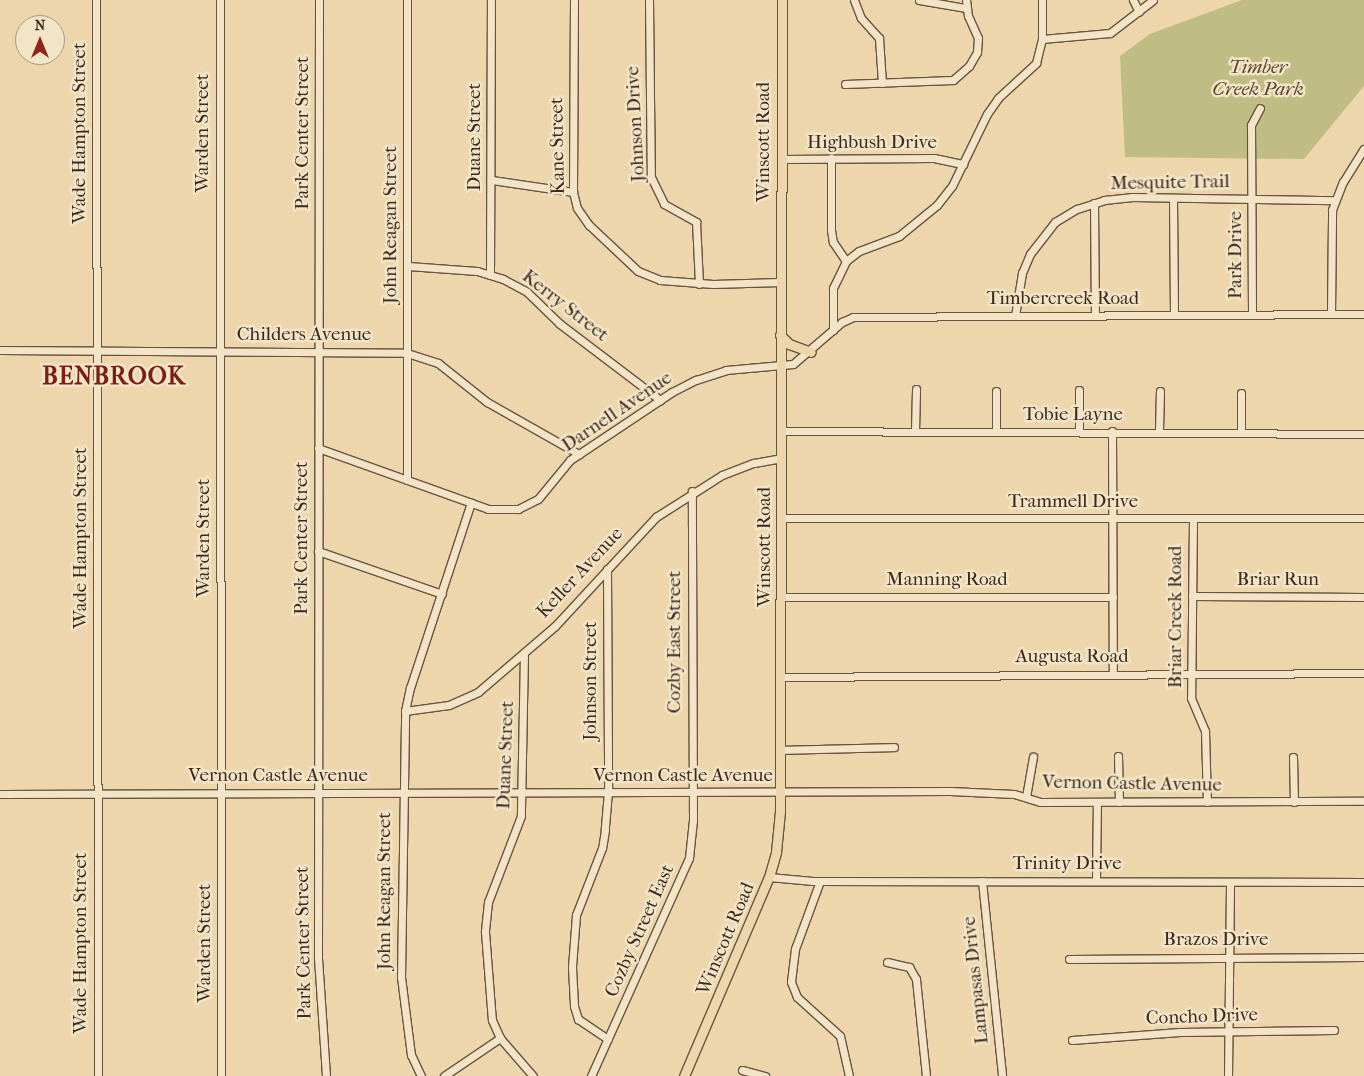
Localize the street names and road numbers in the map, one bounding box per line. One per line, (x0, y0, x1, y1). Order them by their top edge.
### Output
street label: Wade Hampton Street (69, 42, 91, 224)
street label: Park Center Street (292, 56, 314, 210)
street label: Johnson Drive (622, 65, 650, 183)
street label: Warden Street (192, 74, 214, 192)
street label: Winscott Road (753, 82, 775, 202)
street label: Duane Street (464, 83, 486, 191)
street label: Kane Street (546, 97, 570, 195)
street label: Highbush Drive (807, 132, 937, 154)
street label: John Reagan Street (380, 146, 402, 304)
street label: Mesquite Trail (1110, 171, 1230, 195)
street label: Park Drive (1225, 211, 1247, 299)
street label: Kerry Street (517, 265, 613, 347)
street label: Timbercreek Road (987, 288, 1139, 310)
street label: Childers Avenue (237, 324, 371, 346)
street label: Darnell Avenue (558, 367, 676, 457)
street label: Tobie Layne (1023, 404, 1123, 426)
street label: Wade Hampton Street (70, 447, 92, 629)
street label: Park Center Street (291, 461, 313, 615)
street label: Warden Street (193, 479, 215, 597)
street label: Winscott Road (754, 487, 776, 607)
street label: Trammell Drive (1008, 491, 1138, 513)
street label: Keller Avenue (532, 523, 628, 623)
street label: Briar Creek Road (1165, 546, 1187, 688)
street label: Manning Road (886, 569, 1008, 591)
street label: Briar Run (1237, 569, 1319, 591)
street label: Cozby East Street (664, 571, 686, 713)
street label: Johnson Street (580, 621, 602, 741)
street label: Augusta Road (1015, 646, 1129, 668)
street label: Duane Street (493, 700, 519, 810)
street label: Vernon Castle Avenue (188, 765, 368, 787)
street label: Vernon Castle Avenue (593, 765, 773, 787)
street label: Vernon Castle Avenue (1042, 771, 1222, 797)
street label: John Reagan Street (374, 812, 396, 970)
street label: Wade Hampton Street (70, 852, 92, 1034)
street label: Trinity Drive (1012, 853, 1122, 875)
street label: Cozby Street East (601, 861, 679, 1001)
street label: Park Center Street (291, 866, 317, 1020)
street label: Winscott Road (692, 879, 760, 999)
street label: Warden Street (194, 884, 216, 1002)
street label: Lampasas Drive (958, 915, 994, 1045)
street label: Brazos Drive (1164, 929, 1268, 951)
street label: Concho Drive (1146, 1004, 1258, 1030)

